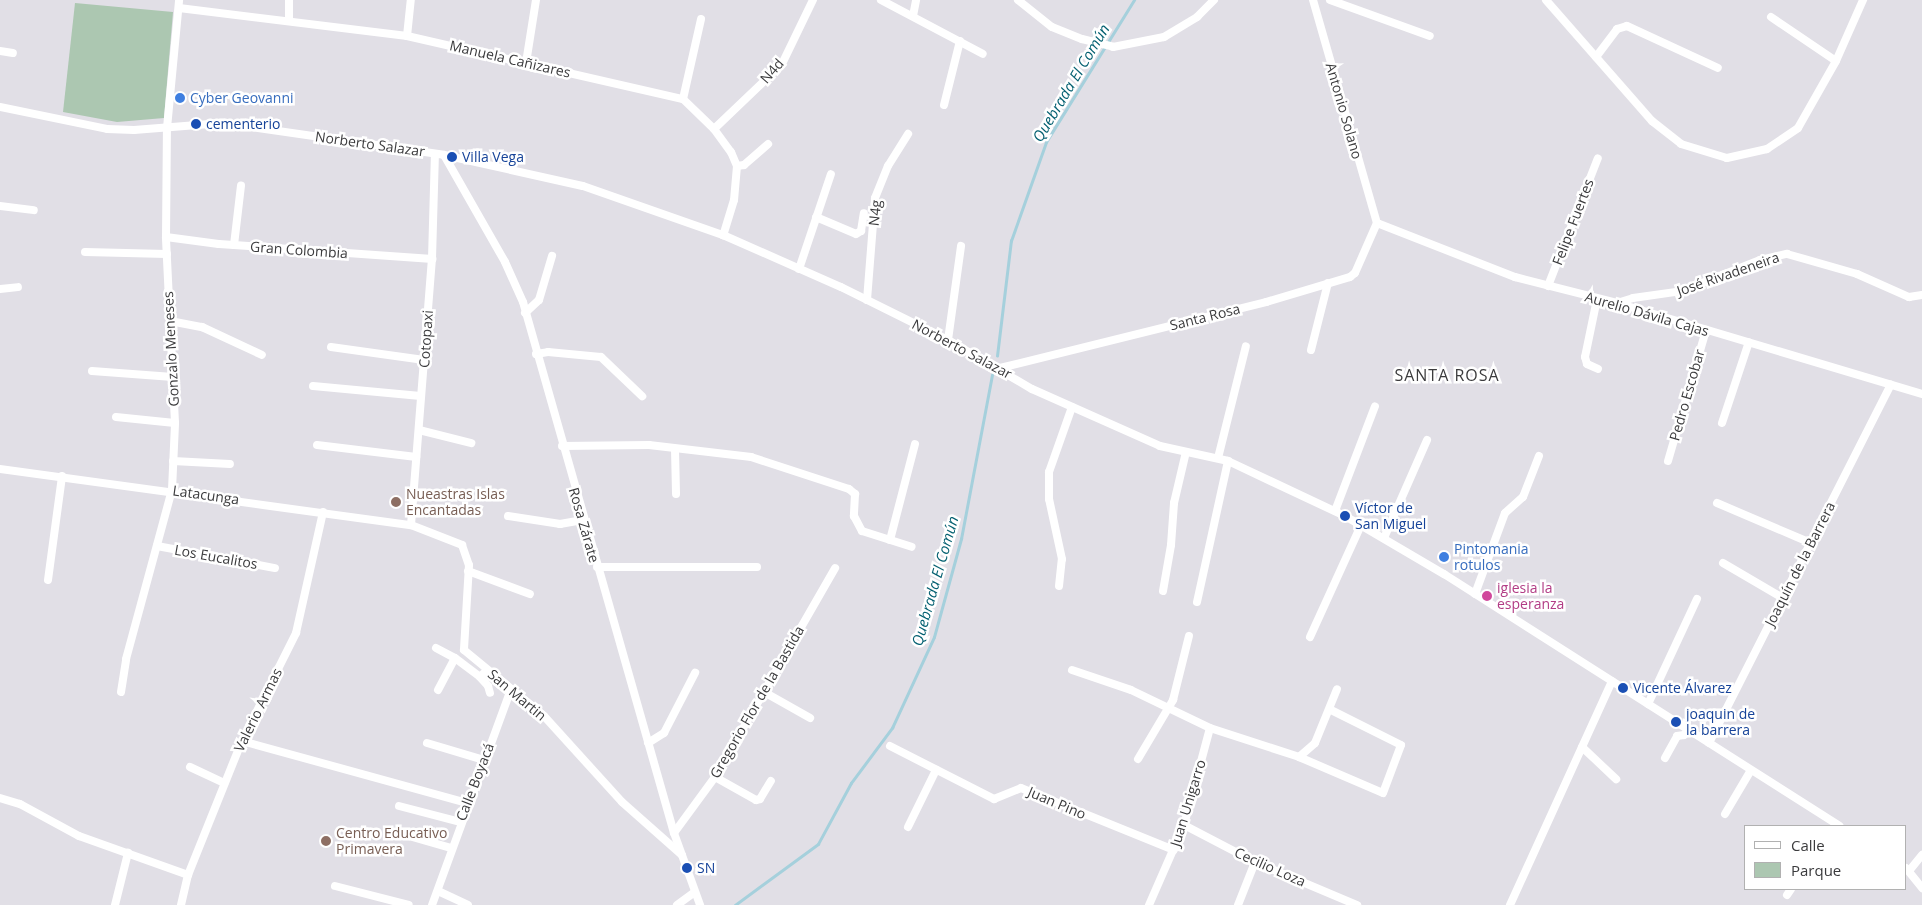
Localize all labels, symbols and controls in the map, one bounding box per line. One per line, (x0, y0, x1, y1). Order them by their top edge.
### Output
water label: Quebrada El Común (1029, 21, 1113, 145)
street label: Manuela Cañizares (448, 37, 572, 81)
street label: N4d (757, 55, 787, 87)
street label: Antonio Solano (1322, 61, 1366, 161)
place label: Cyber Geovanni (190, 90, 294, 106)
marker: Cyber Geovanni (174, 92, 186, 104)
place label: cementerio (206, 116, 281, 132)
marker: cementerio (190, 118, 202, 130)
street label: Norberto Salazar (314, 128, 426, 160)
place label: Villa Vega (462, 149, 524, 165)
marker: Villa Vega (446, 151, 458, 163)
street label: Felipe Fuertes (1549, 176, 1597, 268)
street label: N4g (865, 199, 885, 227)
street label: Gran Colombia (250, 238, 348, 262)
street label: José Rivadeneira (1675, 249, 1781, 299)
street label: Aurelio Dávila Cajas (1583, 288, 1711, 340)
street label: Gonzalo Meneses (160, 291, 182, 407)
street label: Santa Rosa (1168, 300, 1242, 334)
street label: Cotopaxi (416, 310, 436, 368)
street label: Norberto Salazar (909, 316, 1015, 382)
street label: Pedro Escobar (1666, 347, 1708, 443)
district label: SANTA ROSA (1393, 365, 1501, 385)
street label: Latacunga (172, 482, 240, 508)
place label: Nueastras Islas Encantadas (406, 486, 505, 518)
street label: Rosa Zárate (565, 486, 603, 564)
marker: Nueastras Islas Encantadas (390, 496, 402, 508)
street label: Joaquín de la Barrera (1761, 499, 1839, 629)
place label: Víctor de San Miguel (1355, 500, 1426, 532)
marker: Víctor de San Miguel (1339, 510, 1351, 522)
water label: Quebrada El Común (908, 514, 962, 648)
street label: Los Eucalitos (173, 541, 259, 573)
place label: Pintomania rotulos (1454, 541, 1529, 574)
marker: Pintomania rotulos (1438, 551, 1450, 563)
place label: iglesia la esperanza (1497, 580, 1564, 612)
marker: iglesia la esperanza (1481, 590, 1493, 602)
street label: Gregorio Flor de la Bastida (706, 623, 808, 781)
street label: Valerio Armas (231, 666, 285, 754)
street label: San Martin (484, 666, 550, 724)
place label: Vicente Álvarez (1633, 680, 1732, 696)
marker: Vicente Álvarez (1617, 682, 1629, 694)
place label: joaquin de la barrera (1686, 706, 1755, 739)
marker: joaquin de la barrera (1670, 716, 1682, 728)
street label: Calle Boyacá (452, 741, 498, 823)
street label: Juan Unigarro (1167, 758, 1209, 848)
street label: Juan Pino (1025, 783, 1089, 823)
place label: Centro Educativo Primavera (336, 825, 447, 858)
legend (1744, 825, 1907, 890)
marker: Centro Educativo Primavera (320, 835, 332, 847)
text: Calle (1791, 835, 1825, 855)
street label: Cecilio Loza (1232, 844, 1308, 890)
place label: SN (697, 860, 715, 876)
text: Parque (1791, 860, 1841, 880)
marker: SN (681, 862, 693, 874)

